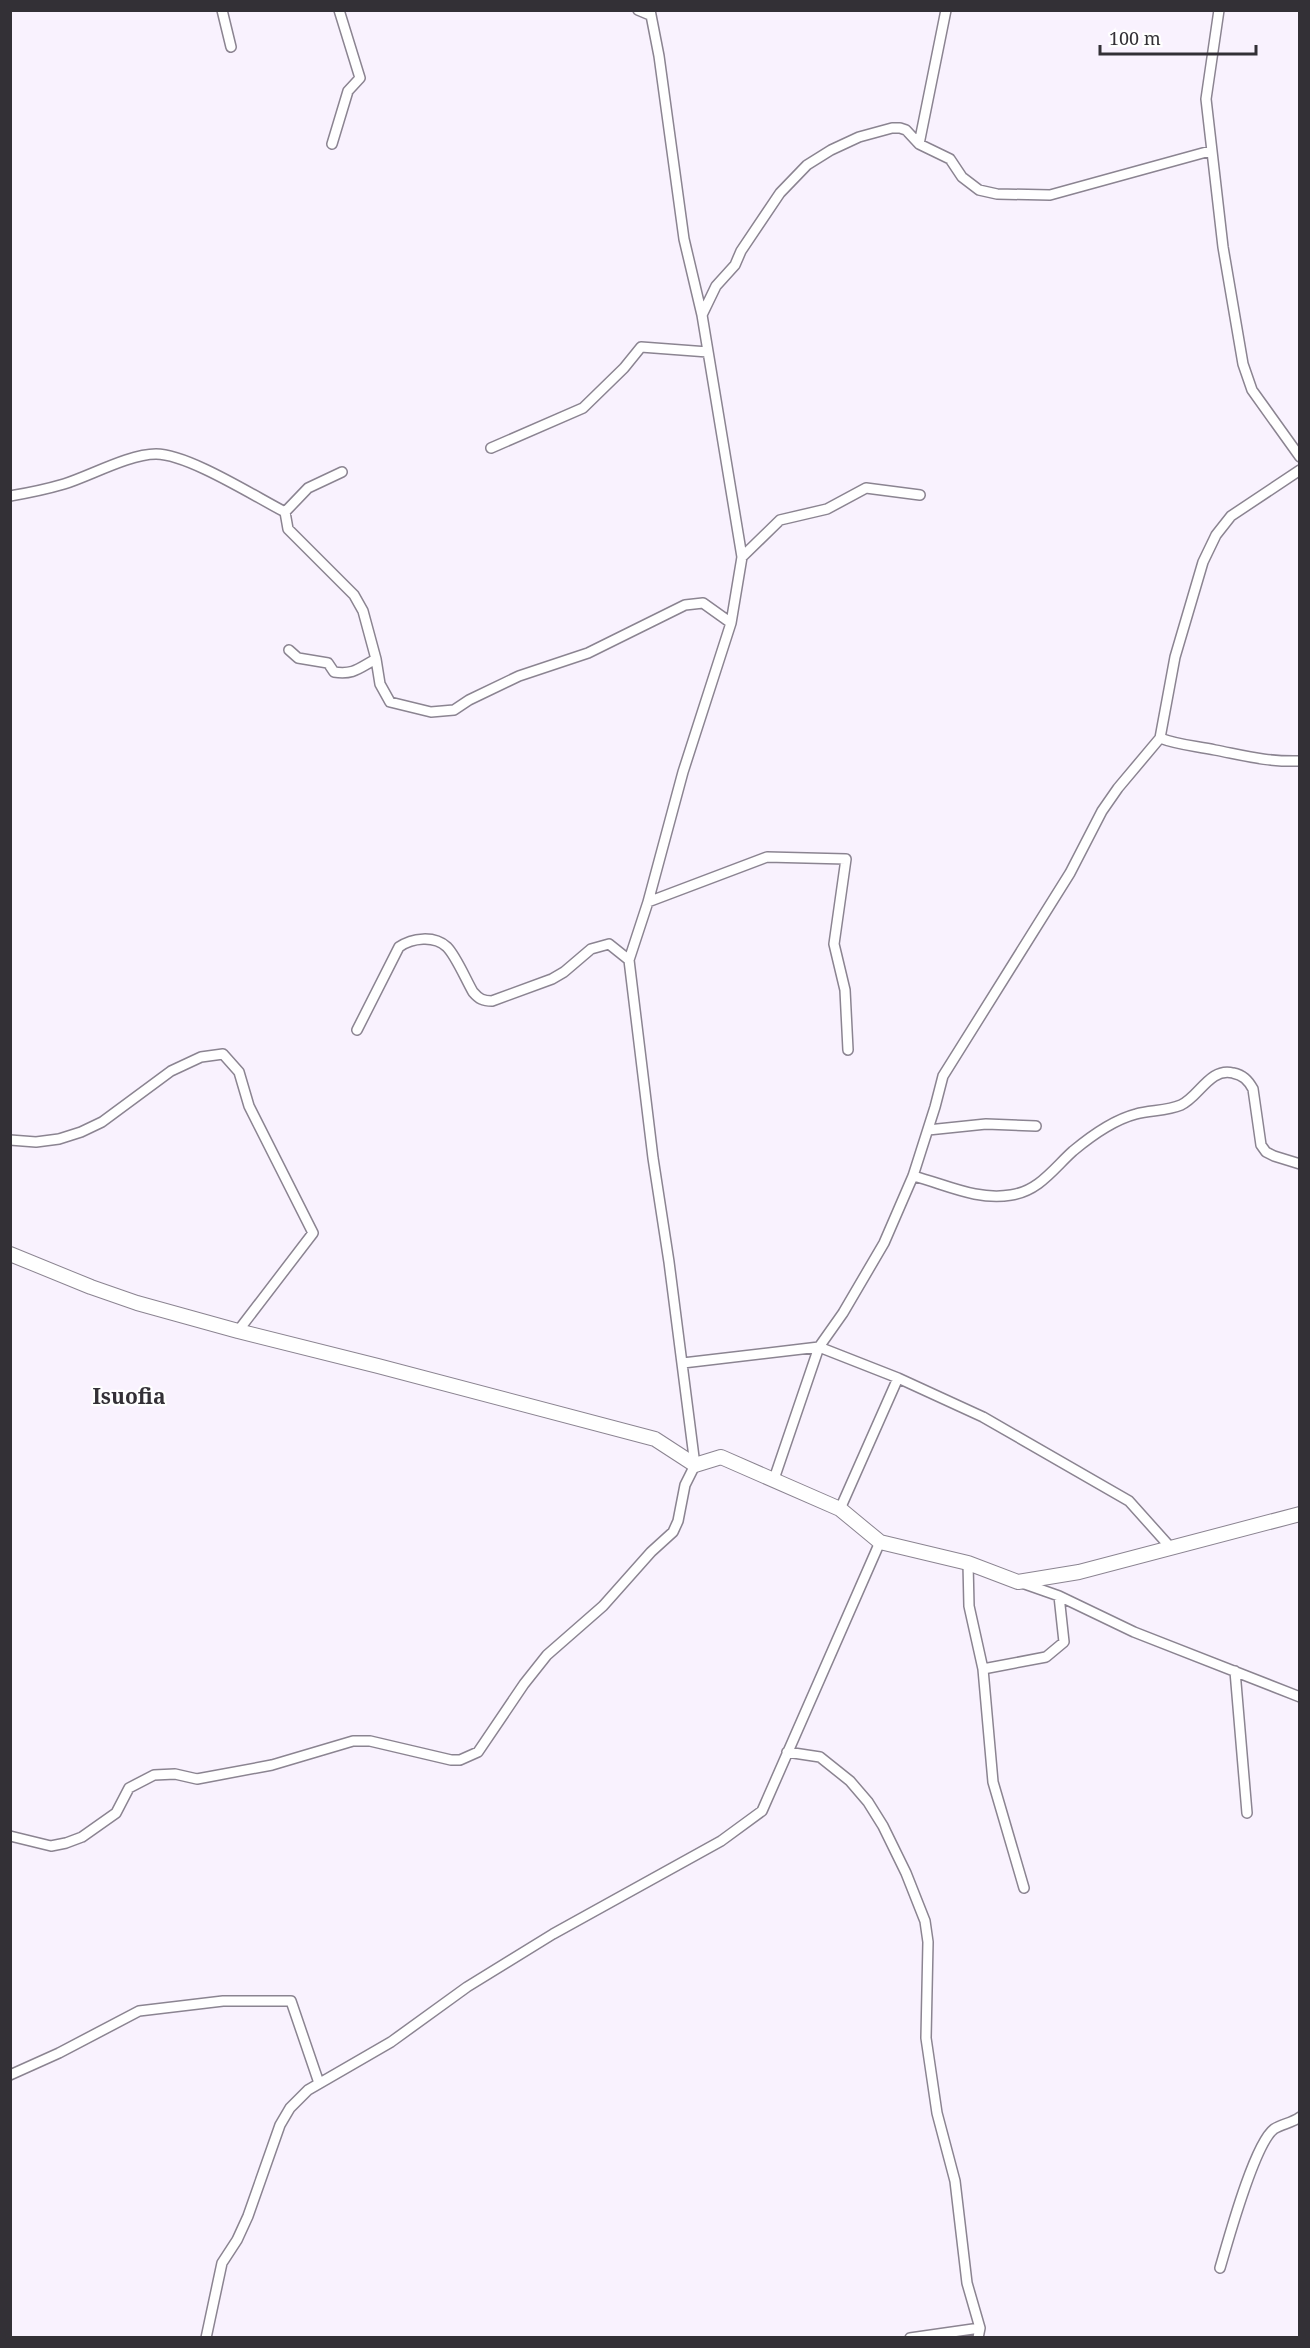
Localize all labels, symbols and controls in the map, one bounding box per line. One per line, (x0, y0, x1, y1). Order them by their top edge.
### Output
scale bar (1100, 18, 1256, 56)
text: 100 m (1109, 26, 1161, 50)
district label: Isuofia (92, 1382, 166, 1410)

